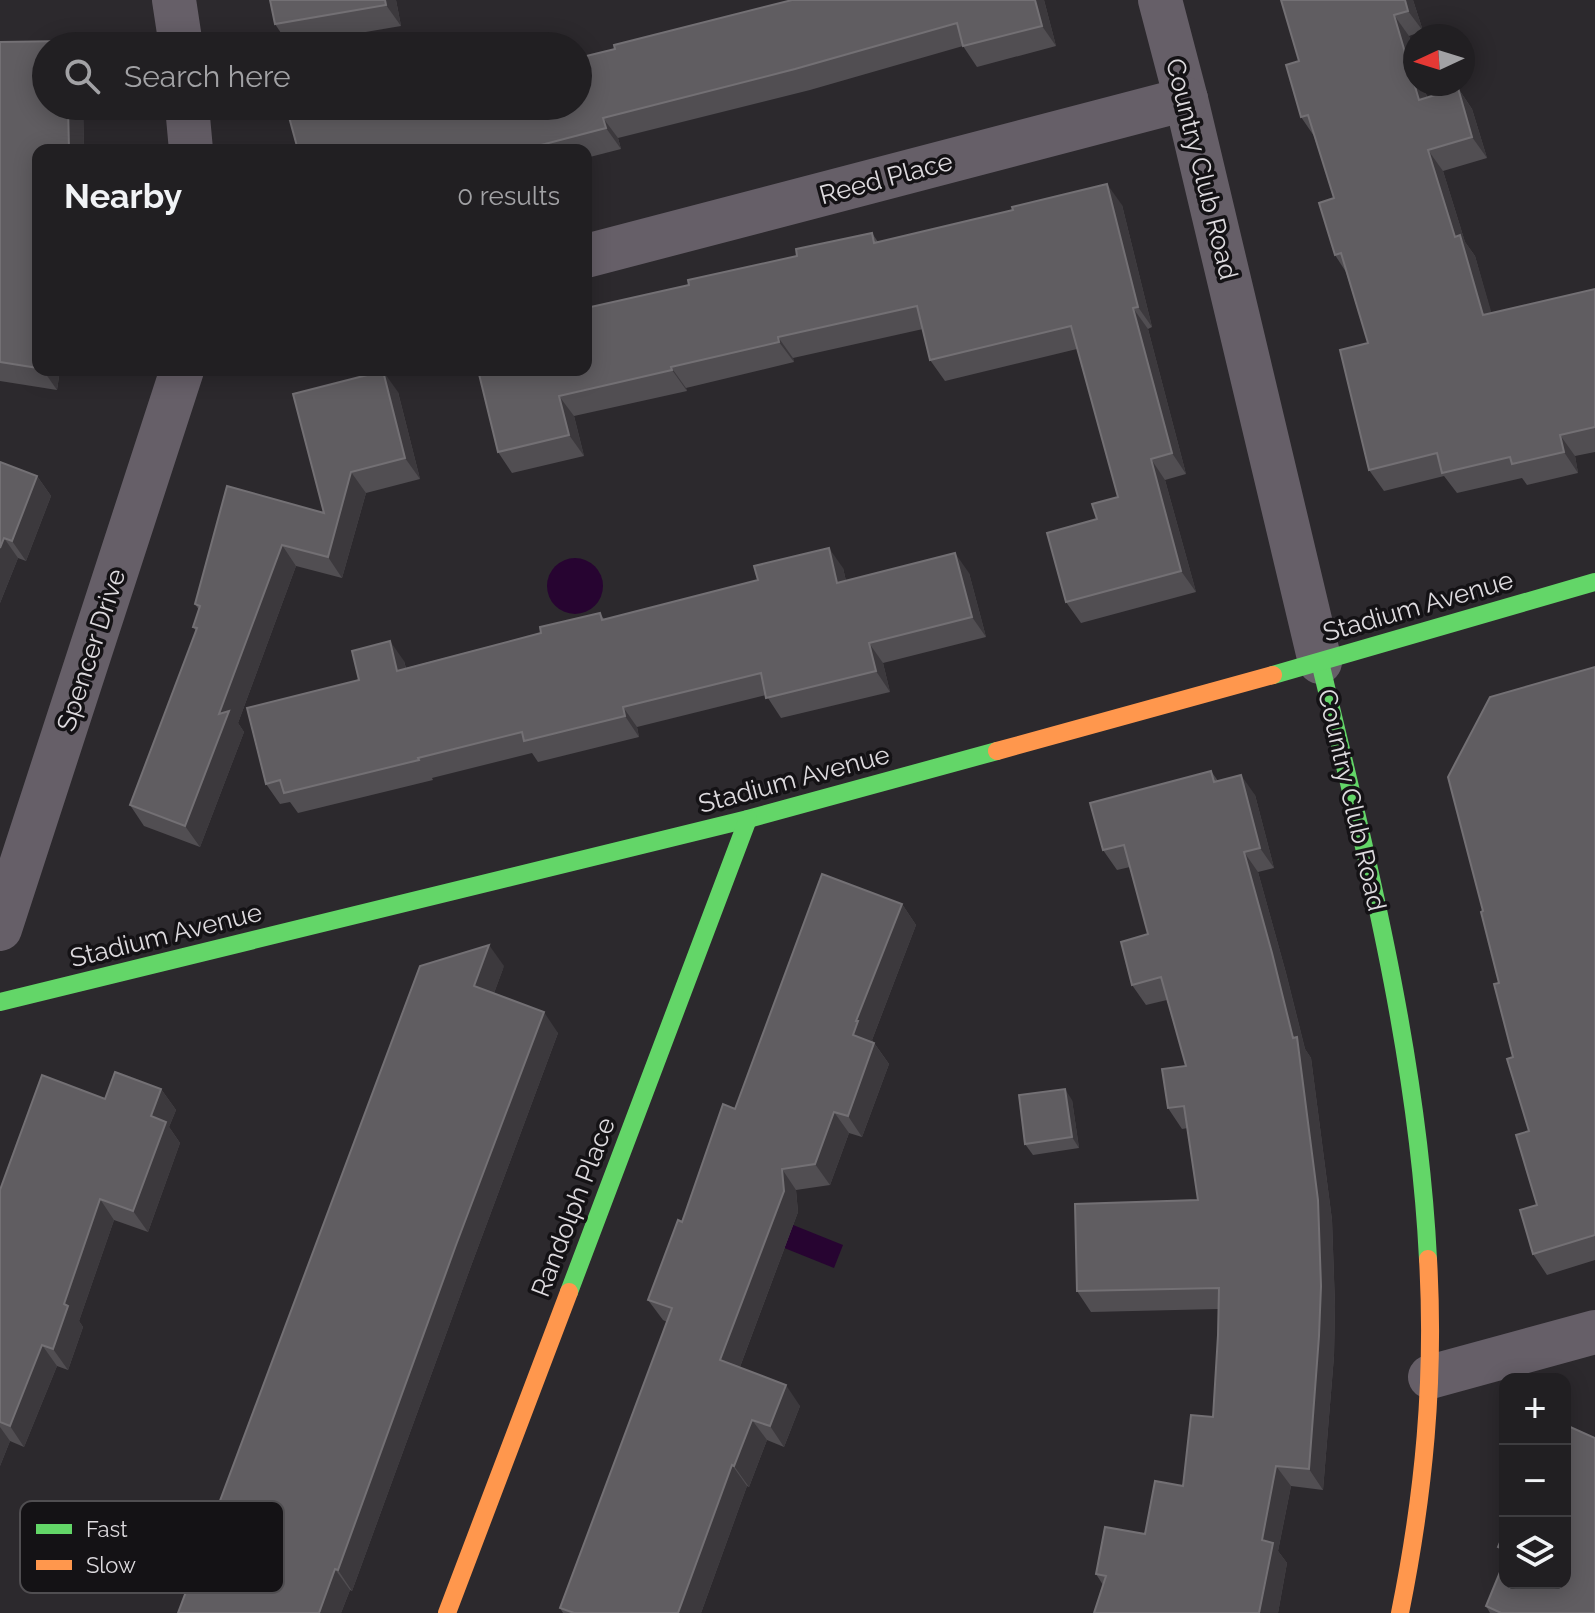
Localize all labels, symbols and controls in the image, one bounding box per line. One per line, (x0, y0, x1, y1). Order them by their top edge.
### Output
north arrow (1403, 24, 1475, 96)
search box (32, 32, 592, 120)
icon: search (60, 54, 104, 98)
street label: Country Club Road (1160, 55, 1244, 283)
text: Search here (124, 59, 291, 94)
street label: Reed Place (816, 146, 956, 210)
text: Nearby (64, 176, 182, 216)
text: 0 results (457, 181, 560, 211)
street label: Stadium Avenue (1319, 564, 1517, 648)
street label: Spencer Drive (51, 565, 131, 735)
street label: Country Club Road (1312, 686, 1392, 914)
street label: Stadium Avenue (695, 739, 893, 819)
street label: Stadium Avenue (67, 897, 265, 973)
street label: Randolph Place (525, 1113, 621, 1301)
map controls (1499, 1373, 1571, 1589)
button: + (1499, 1373, 1571, 1445)
button: − (1499, 1445, 1571, 1517)
legend (20, 1501, 284, 1593)
text: Fast (86, 1516, 128, 1542)
button: layers (1499, 1517, 1571, 1589)
text: Slow (86, 1552, 136, 1578)

